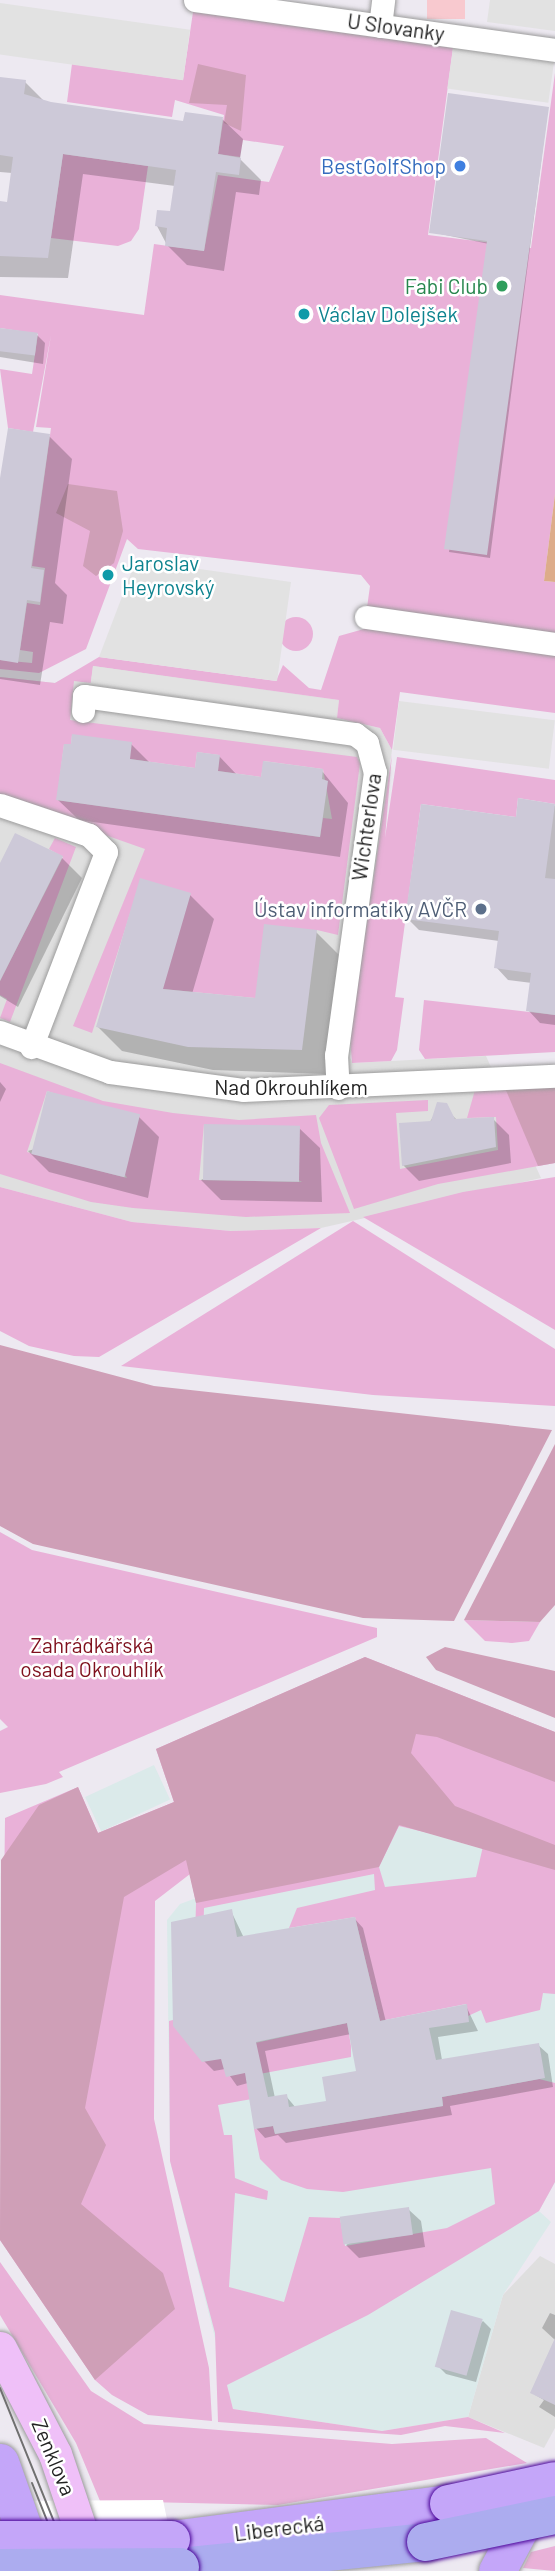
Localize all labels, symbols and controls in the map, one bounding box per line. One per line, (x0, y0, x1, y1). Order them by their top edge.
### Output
street label: U Slovanky (346, 8, 446, 46)
place label: BestGolfShop (321, 153, 446, 179)
marker: BestGolfShop (452, 158, 468, 174)
place label: Fabi Club (405, 273, 488, 299)
marker: Fabi Club (494, 278, 510, 294)
place label: Václav Dolejšek (318, 301, 458, 327)
marker: Václav Dolejšek (296, 306, 312, 322)
place label: Jaroslav Heyrovský (122, 550, 215, 600)
marker: Jaroslav Heyrovský (100, 567, 116, 583)
street label: Wichterlova (346, 772, 386, 882)
place label: Ústav informatiky AVČR (254, 896, 467, 922)
marker: Ústav informatiky AVČR (473, 901, 489, 917)
street label: Nad Okrouhlíkem (214, 1074, 368, 1100)
park label: Zahrádkářská osada Okrouhlík (20, 1632, 164, 1682)
street label: Zenklova (27, 2415, 81, 2499)
street label: Liberecká (233, 2510, 325, 2546)

